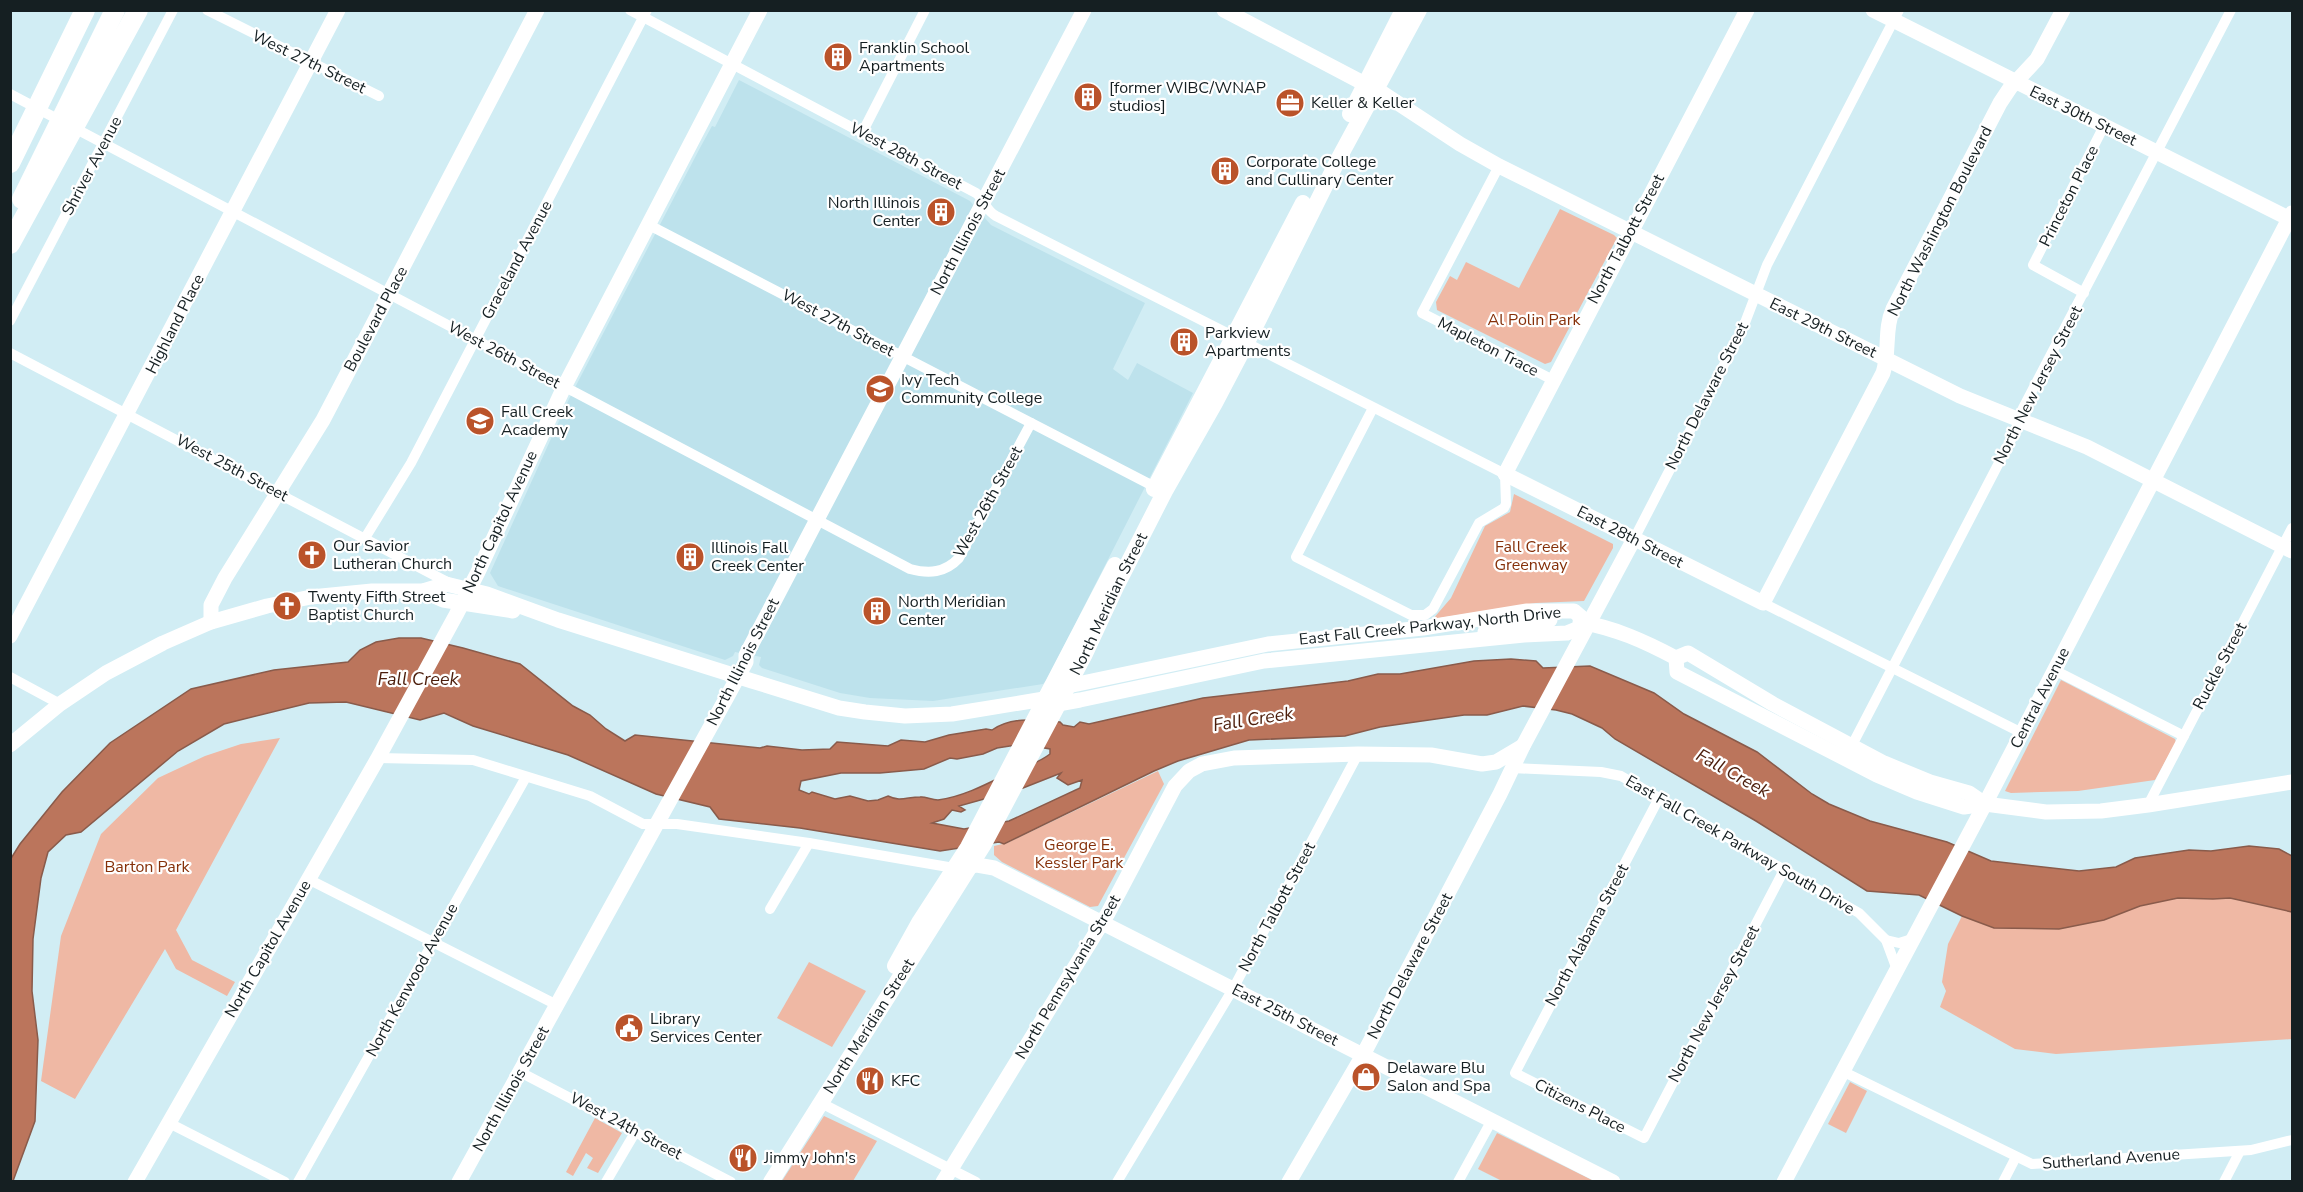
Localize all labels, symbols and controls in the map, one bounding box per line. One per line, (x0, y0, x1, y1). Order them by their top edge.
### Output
street label: West 27th Street (248, 25, 370, 99)
place label: Franklin School Apartments (859, 37, 970, 77)
building icon: Franklin School Apartments (822, 41, 854, 73)
place label: [former WIBC/WNAP studios] (1109, 77, 1266, 117)
building icon: [former WIBC/WNAP studios] (1072, 81, 1104, 113)
street label: East 30th Street (2026, 81, 2141, 152)
office icon: Keller & Keller (1274, 87, 1306, 119)
place label: Keller & Keller (1311, 92, 1415, 114)
street label: Shriver Avenue (57, 113, 127, 219)
street label: West 28th Street (846, 117, 966, 195)
street label: North Washington Boulevard (1882, 122, 1998, 320)
street label: Princeton Place (2034, 142, 2104, 250)
place label: Corporate College and Cullinary Center (1246, 151, 1394, 191)
building icon: Corporate College and Cullinary Center (1209, 155, 1241, 187)
street label: North Illinois Street (925, 165, 1011, 299)
street label: North Talbott Street (1582, 170, 1670, 308)
place label: North Illinois Center (828, 192, 920, 232)
building icon: North Illinois Center (925, 196, 957, 228)
street label: Graceland Avenue (476, 197, 558, 323)
street label: Boulevard Place (339, 262, 413, 376)
street label: Highland Place (140, 270, 210, 378)
street label: West 27th Street (778, 284, 898, 362)
street label: East 29th Street (1766, 293, 1881, 364)
street label: North New Jersey Street (1988, 302, 2088, 468)
park label: Al Polin Park (1488, 309, 1581, 331)
street label: Mapleton Trace (1434, 312, 1542, 382)
street label: West 26th Street (444, 316, 564, 394)
street label: North Delaware Street (1660, 318, 1754, 474)
place label: Parkview Apartments (1205, 322, 1291, 362)
building icon: Parkview Apartments (1168, 326, 1200, 358)
place label: Ivy Tech Community College (901, 369, 1042, 409)
school or university icon: Ivy Tech Community College (864, 373, 896, 405)
place label: Fall Creek Academy (501, 401, 574, 441)
school or university icon: Fall Creek Academy (464, 405, 496, 437)
street label: West 25th Street (172, 429, 292, 507)
street label: West 26th Street (948, 442, 1028, 562)
street label: North Capitol Avenue (457, 447, 543, 597)
street label: East 28th Street (1573, 501, 1687, 573)
street label: North Meridian Street (1065, 529, 1153, 679)
place label: Our Savior Lutheran Church (333, 535, 452, 575)
park label: Fall Creek Greenway (1494, 536, 1568, 576)
place label: Illinois Fall Creek Center (711, 537, 804, 577)
church icon: Our Savior Lutheran Church (296, 539, 328, 571)
building icon: Illinois Fall Creek Center (674, 541, 706, 573)
place label: Twenty Fifth Street Baptist Church (308, 586, 446, 626)
church icon: Twenty Fifth Street Baptist Church (271, 590, 303, 622)
place label: North Meridian Center (898, 591, 1006, 631)
street label: North Illinois Street (701, 594, 785, 729)
building icon: North Meridian Center (861, 595, 893, 627)
street label: East Fall Creek Parkway, North Drive (1298, 601, 1562, 651)
street label: Ruckle Street (2188, 618, 2252, 714)
street label: Central Avenue (2005, 644, 2075, 752)
water label: Fall Creek (378, 667, 459, 691)
water label: Fall Creek (1211, 701, 1296, 737)
water label: Fall Creek (1692, 743, 1775, 804)
street label: East Fall Creek Parkway South Drive (1621, 770, 1859, 920)
park label: George E. Kessler Park (1035, 834, 1124, 874)
street label: North Talbott Street (1233, 838, 1321, 976)
park label: Barton Park (104, 856, 191, 878)
street label: North Alabama Street (1540, 860, 1634, 1010)
street label: North Capitol Avenue (220, 876, 316, 1022)
street label: North Delaware Street (1362, 889, 1458, 1043)
street label: North Pennsylvania Street (1010, 890, 1126, 1063)
street label: North Kenwood Avenue (361, 899, 463, 1061)
street label: North New Jersey Street (1663, 921, 1765, 1086)
street label: North Meridian Street (818, 954, 920, 1098)
street label: East 25th Street (1228, 979, 1342, 1051)
place label: Library Services Center (650, 1008, 762, 1048)
public building icon: Library Services Center (613, 1012, 645, 1044)
street label: North Illinois Street (467, 1022, 555, 1156)
place label: Delaware Blu Salon and Spa (1387, 1057, 1491, 1097)
shop icon: Delaware Blu Salon and Spa (1350, 1061, 1382, 1093)
restaurant icon: KFC (854, 1065, 886, 1097)
place label: KFC (891, 1070, 921, 1092)
street label: Citizens Place (1531, 1074, 1629, 1138)
street label: West 24th Street (566, 1087, 686, 1165)
restaurant icon: Jimmy John's (727, 1142, 759, 1174)
street label: Sutherland Avenue (2041, 1143, 2181, 1175)
place label: Jimmy John's (763, 1147, 856, 1169)

